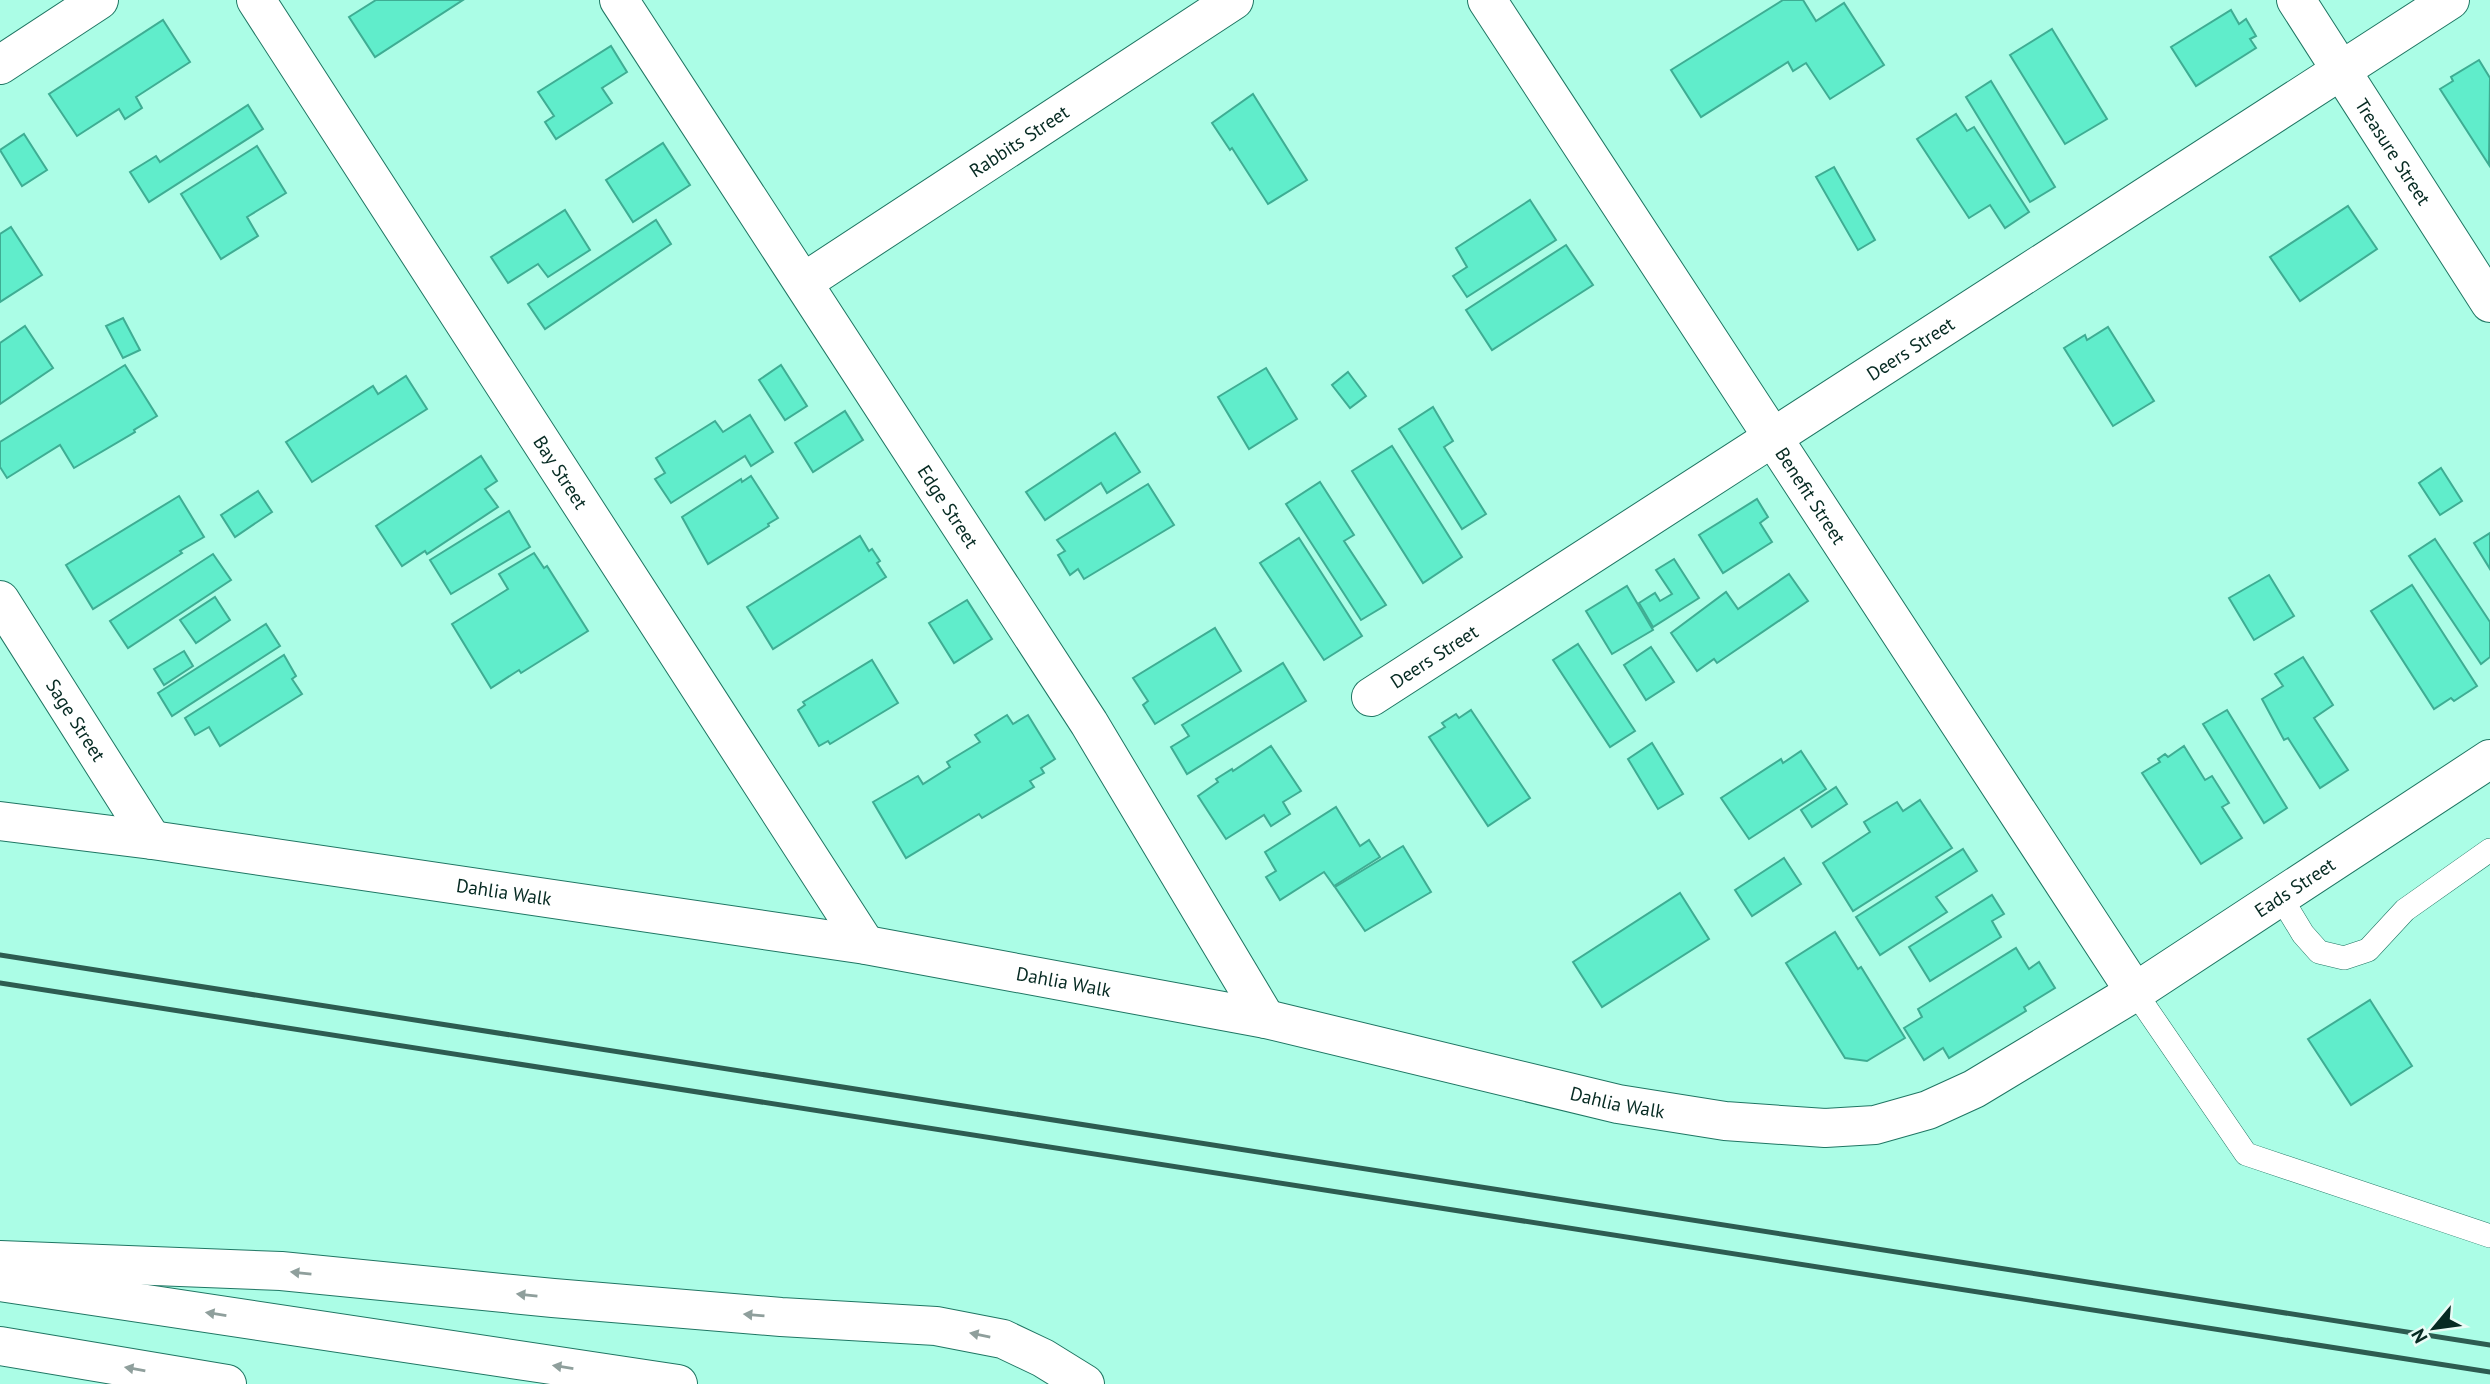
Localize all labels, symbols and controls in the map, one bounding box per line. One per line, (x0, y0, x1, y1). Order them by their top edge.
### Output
street label: Treasure Street (2350, 94, 2436, 210)
street label: Rabbits Street (965, 99, 1074, 182)
street label: Deers Street (1862, 311, 1959, 386)
street label: Bay Street (528, 431, 594, 514)
street label: Benefit Street (1770, 443, 1852, 549)
street label: Edge Street (913, 460, 984, 553)
street label: Deers Street (1386, 619, 1483, 693)
street label: Sage Street (41, 674, 111, 766)
street label: Eads Street (2250, 852, 2340, 922)
street label: Dahlia Walk (455, 873, 553, 911)
street label: Dahlia Walk (1014, 961, 1113, 1002)
street label: Dahlia Walk (1568, 1081, 1667, 1123)
one-way arrow (289, 1267, 311, 1278)
one-way arrow (516, 1289, 538, 1300)
north arrow (2399, 1293, 2469, 1363)
one-way arrow (205, 1308, 227, 1319)
one-way arrow (742, 1309, 764, 1320)
text: N (2406, 1325, 2433, 1348)
one-way arrow (969, 1329, 991, 1340)
one-way arrow (551, 1361, 573, 1372)
one-way arrow (124, 1363, 146, 1374)

